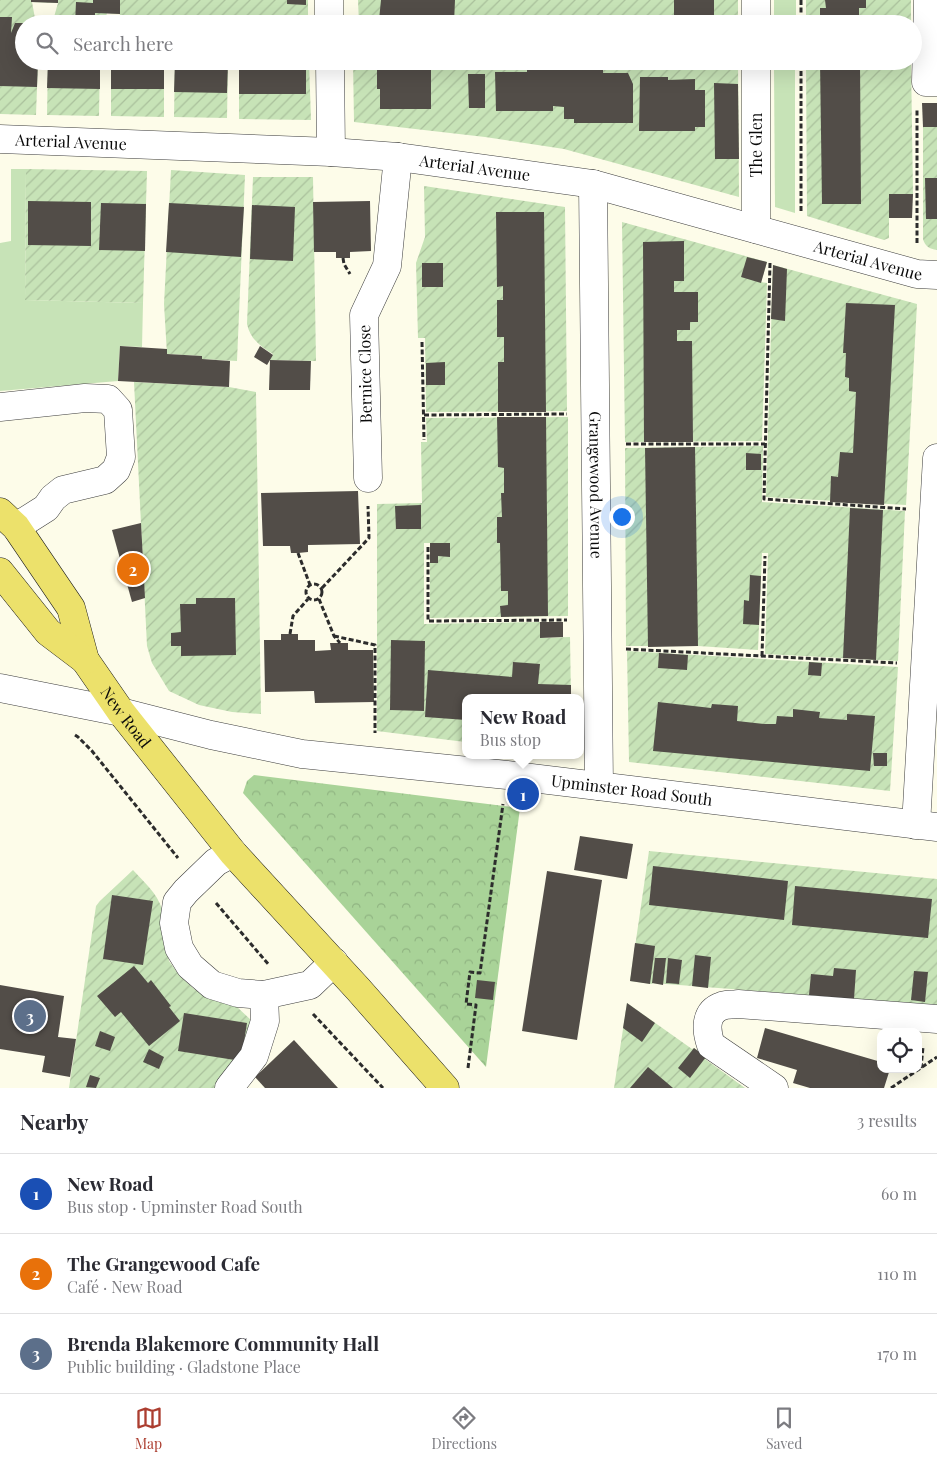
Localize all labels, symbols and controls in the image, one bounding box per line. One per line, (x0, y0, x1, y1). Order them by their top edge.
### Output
search box (15, 15, 922, 70)
icon: search (33, 29, 61, 57)
text: Search here (73, 30, 173, 56)
street label: The Glen (745, 112, 766, 177)
street label: Arterial Avenue (14, 129, 127, 154)
street label: Arterial Avenue (417, 149, 532, 185)
street label: Arterial Avenue (811, 235, 923, 284)
street label: Bernice Close (353, 324, 376, 424)
street label: Grangewood Avenue (585, 411, 608, 559)
your location (609, 504, 635, 530)
pin: 2 (117, 550, 149, 588)
street label: New Road (96, 682, 156, 752)
popup (462, 694, 584, 759)
text: New Road (480, 703, 566, 729)
text: Bus stop (480, 729, 541, 750)
street label: Upminster Road South (550, 769, 714, 810)
pin: 1 (507, 775, 539, 813)
pin: 3 (14, 997, 46, 1035)
map controls (877, 1028, 922, 1073)
button: locate (877, 1028, 922, 1073)
text: Nearby (20, 1107, 89, 1135)
text: 3 results (857, 1110, 917, 1131)
text: New Road (67, 1170, 154, 1196)
text: 1 (33, 1183, 39, 1204)
text: 60 m (881, 1183, 917, 1204)
text: Bus stop · Upminster Road South (67, 1196, 303, 1217)
text: The Grangewood Cafe (67, 1250, 260, 1276)
text: 2 (32, 1263, 40, 1284)
text: 110 m (877, 1263, 917, 1284)
text: Café · New Road (67, 1276, 183, 1297)
text: Brenda Blakemore Community Hall (67, 1330, 379, 1356)
text: 3 (32, 1343, 40, 1364)
text: 170 m (877, 1343, 917, 1364)
text: Public building · Gladstone Place (67, 1356, 301, 1377)
tab: Map (135, 1404, 163, 1453)
tab: Directions (432, 1404, 497, 1453)
tab: Saved (766, 1404, 802, 1453)

